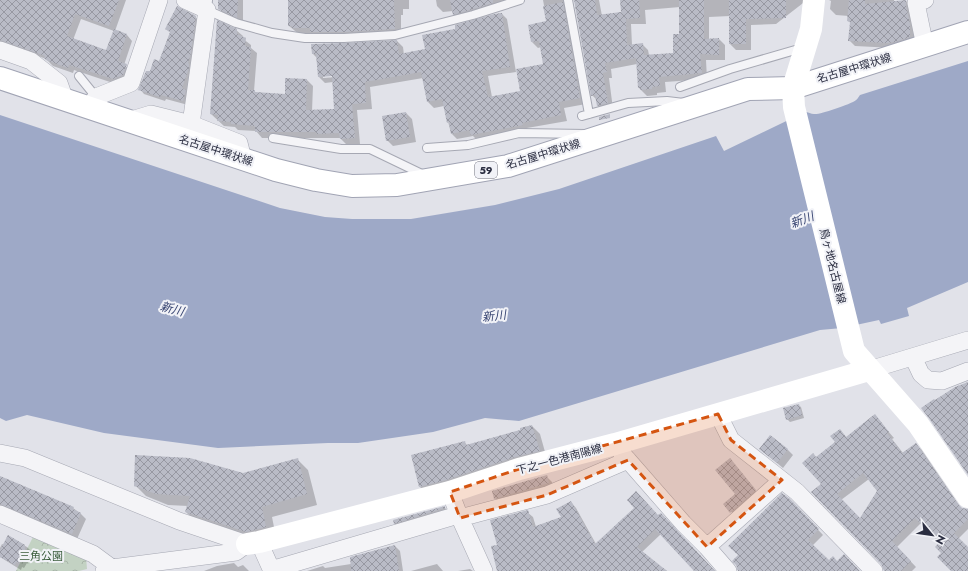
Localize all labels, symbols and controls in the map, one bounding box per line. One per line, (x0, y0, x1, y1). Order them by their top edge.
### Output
street label: 名古屋中環状線 (815, 49, 893, 87)
street label: 名古屋中環状線 (177, 130, 255, 170)
street label: 名古屋中環状線 (504, 135, 582, 173)
road number: 59 (475, 162, 497, 178)
water label: 新川 (788, 207, 818, 233)
street label: 鳥ヶ地名古屋線 (816, 227, 850, 305)
water label: 新川 (158, 297, 188, 321)
water label: 新川 (481, 306, 509, 326)
street label: 下之一色港南陽線 (514, 440, 604, 478)
north arrow (912, 515, 952, 555)
text: N (932, 532, 950, 548)
park label: 三角公園 (19, 548, 63, 564)

